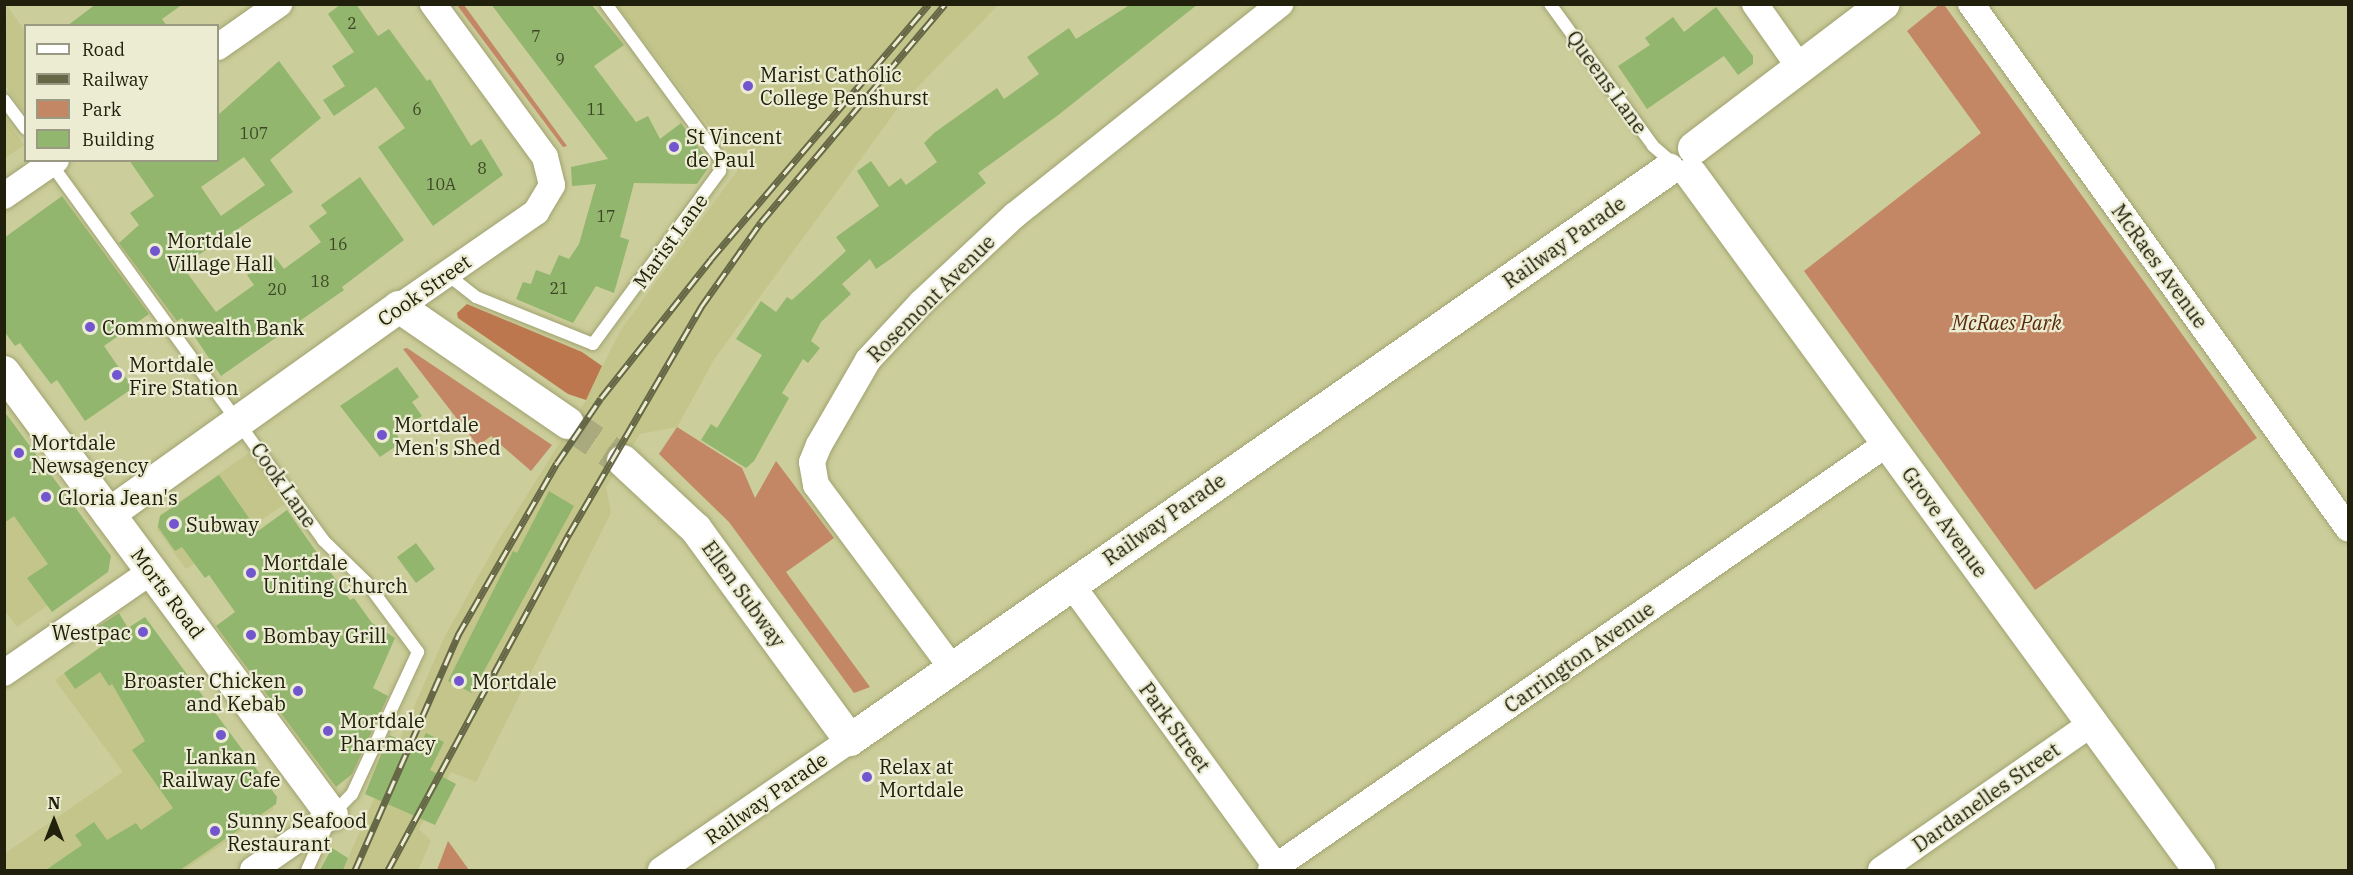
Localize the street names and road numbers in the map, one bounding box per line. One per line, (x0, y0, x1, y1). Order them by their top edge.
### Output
street label: Queens Lane (1562, 26, 1652, 138)
street label: Marist Lane (628, 189, 712, 293)
street label: Railway Parade (1498, 191, 1630, 293)
street label: McRaes Avenue (2107, 199, 2213, 333)
street label: Rosemont Avenue (862, 229, 1000, 367)
street label: Cook Street (373, 249, 475, 331)
street label: Cook Lane (246, 438, 322, 532)
street label: Grove Avenue (1897, 462, 1993, 582)
street label: Railway Parade (1098, 468, 1230, 570)
street label: Ellen Subway (697, 536, 791, 652)
street label: Morts Road (126, 543, 210, 643)
street label: Carrington Avenue (1499, 596, 1659, 718)
street label: Park Street (1135, 678, 1215, 776)
street label: Dardanelles Street (1908, 737, 2064, 857)
street label: Railway Parade (700, 747, 832, 849)

